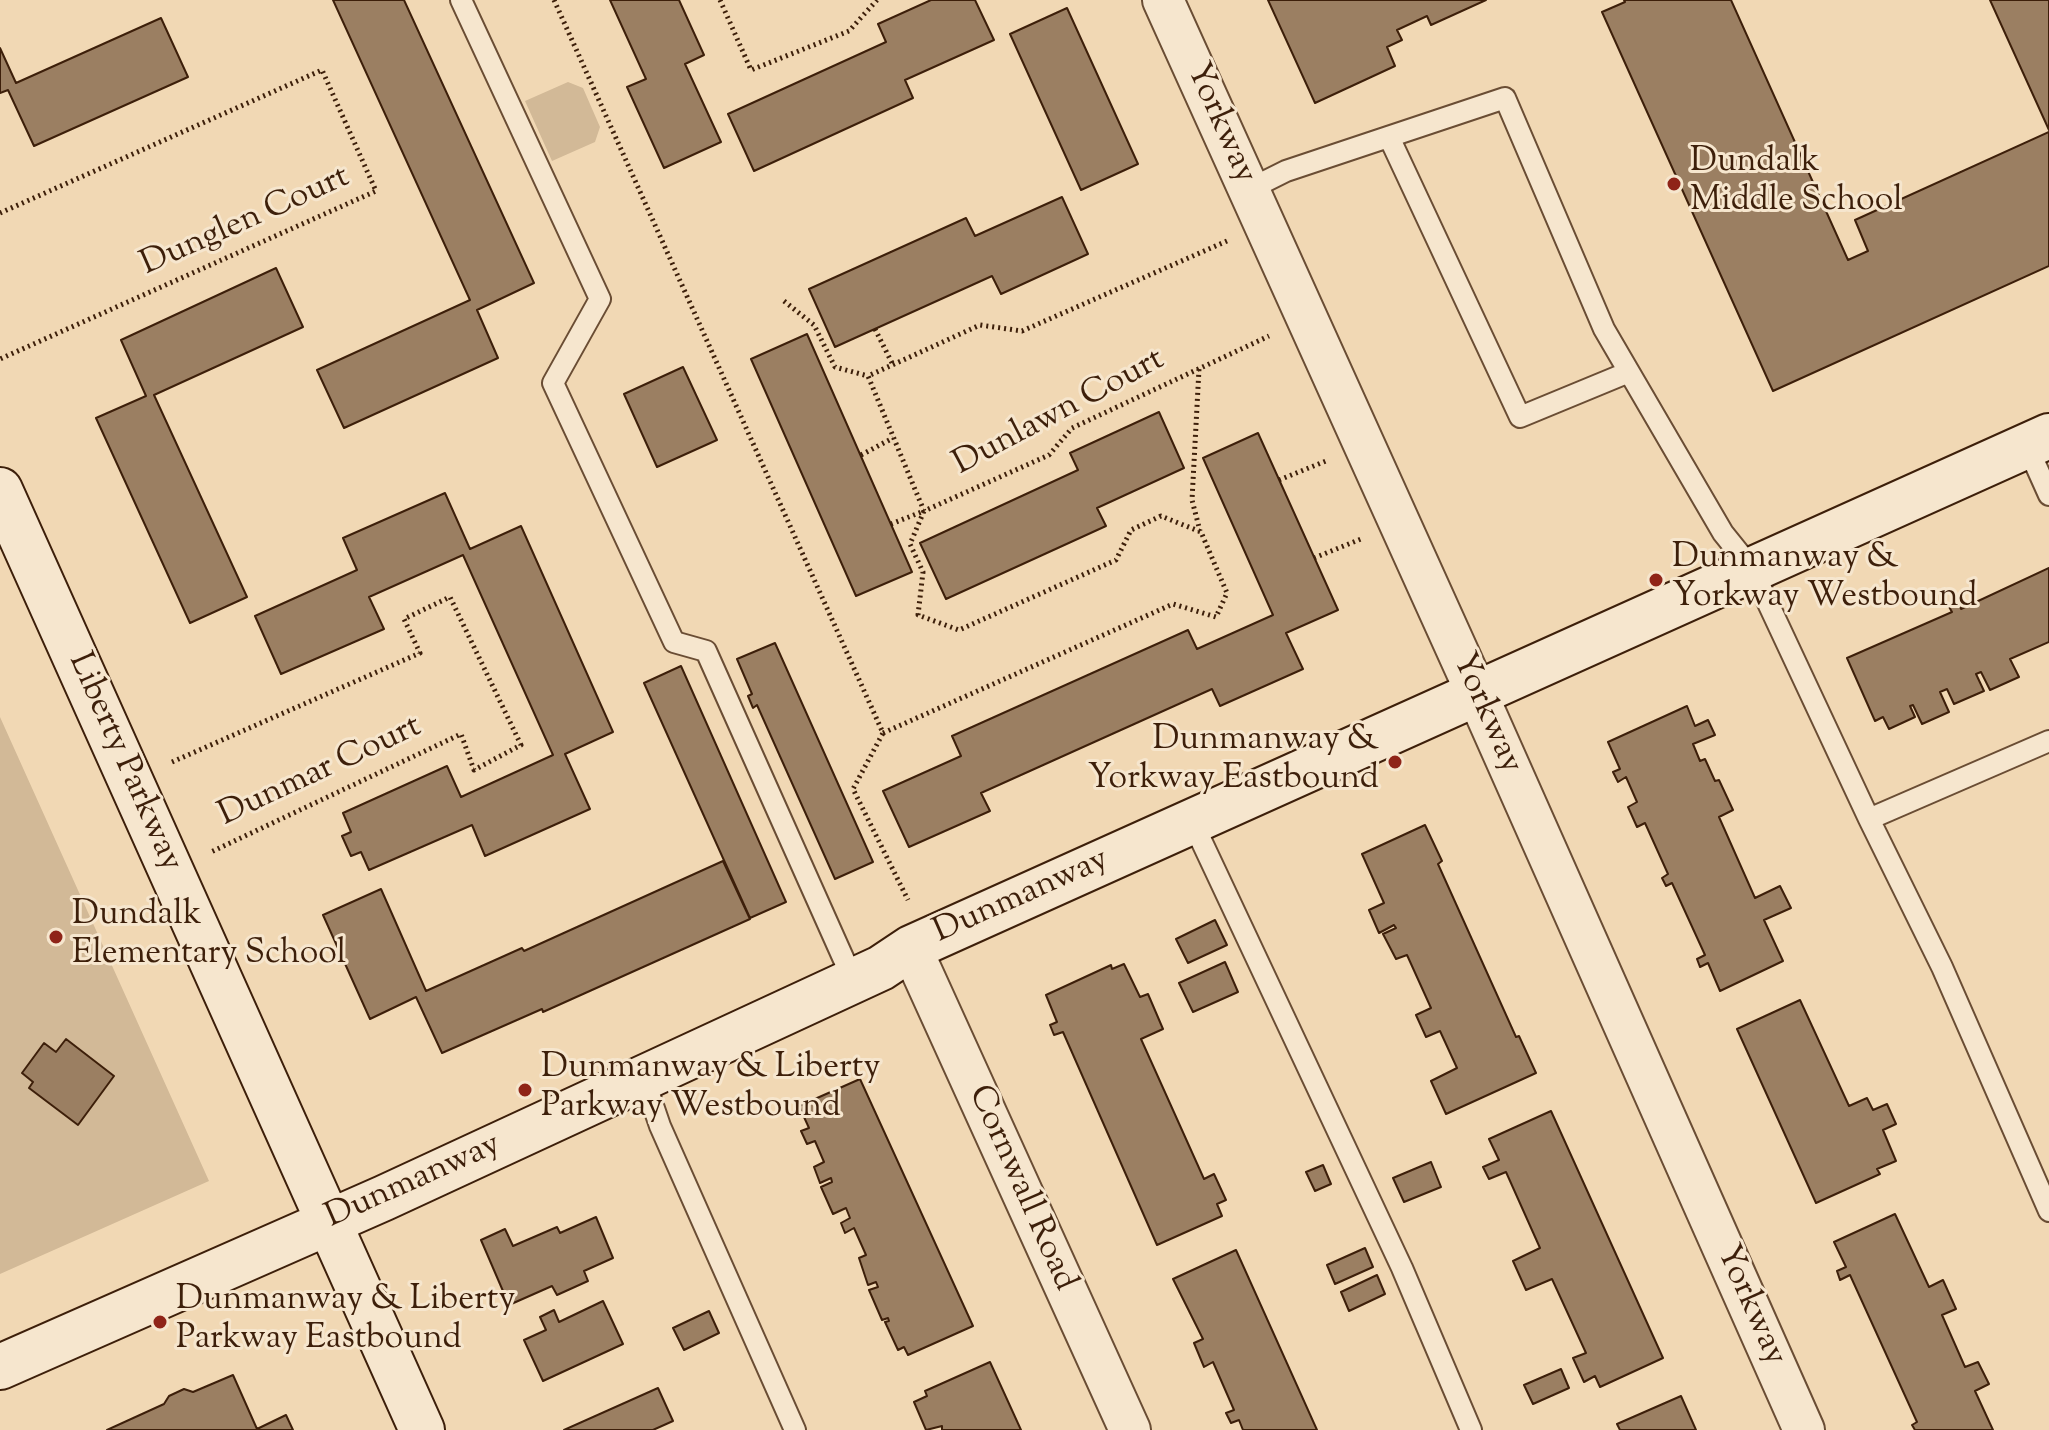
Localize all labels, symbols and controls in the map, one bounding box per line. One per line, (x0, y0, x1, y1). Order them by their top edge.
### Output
street label: Yorkway (1174, 57, 1264, 191)
place label: Dundalk Middle School (1690, 144, 1903, 224)
street label: Dunglen Court (135, 159, 357, 287)
marker: Dundalk Middle School (1665, 175, 1683, 193)
street label: Dunlawn Court (948, 341, 1172, 487)
place label: Dunmanway & Yorkway Westbound (1672, 540, 1977, 620)
marker: Dunmanway & Yorkway Westbound (1647, 571, 1665, 589)
street label: Liberty Parkway (57, 647, 189, 879)
street label: Yorkway (1440, 647, 1530, 781)
street label: Dunmar Court (213, 708, 429, 838)
place label: Dunmanway & Yorkway Eastbound (1088, 722, 1379, 802)
marker: Dunmanway & Yorkway Eastbound (1386, 753, 1404, 771)
street label: Dunmanway (928, 841, 1116, 955)
place label: Dundalk Elementary School (72, 897, 346, 976)
marker: Dundalk Elementary School (47, 928, 65, 946)
place label: Dunmanway & Liberty Parkway Westbound (541, 1050, 880, 1130)
street label: Cornwall Road (956, 1080, 1084, 1298)
marker: Dunmanway & Liberty Parkway Westbound (516, 1081, 534, 1099)
street label: Dunmanway (320, 1126, 508, 1240)
street label: Yorkway (1704, 1239, 1794, 1373)
place label: Dunmanway & Liberty Parkway Eastbound (176, 1282, 515, 1362)
marker: Dunmanway & Liberty Parkway Eastbound (151, 1313, 169, 1331)

